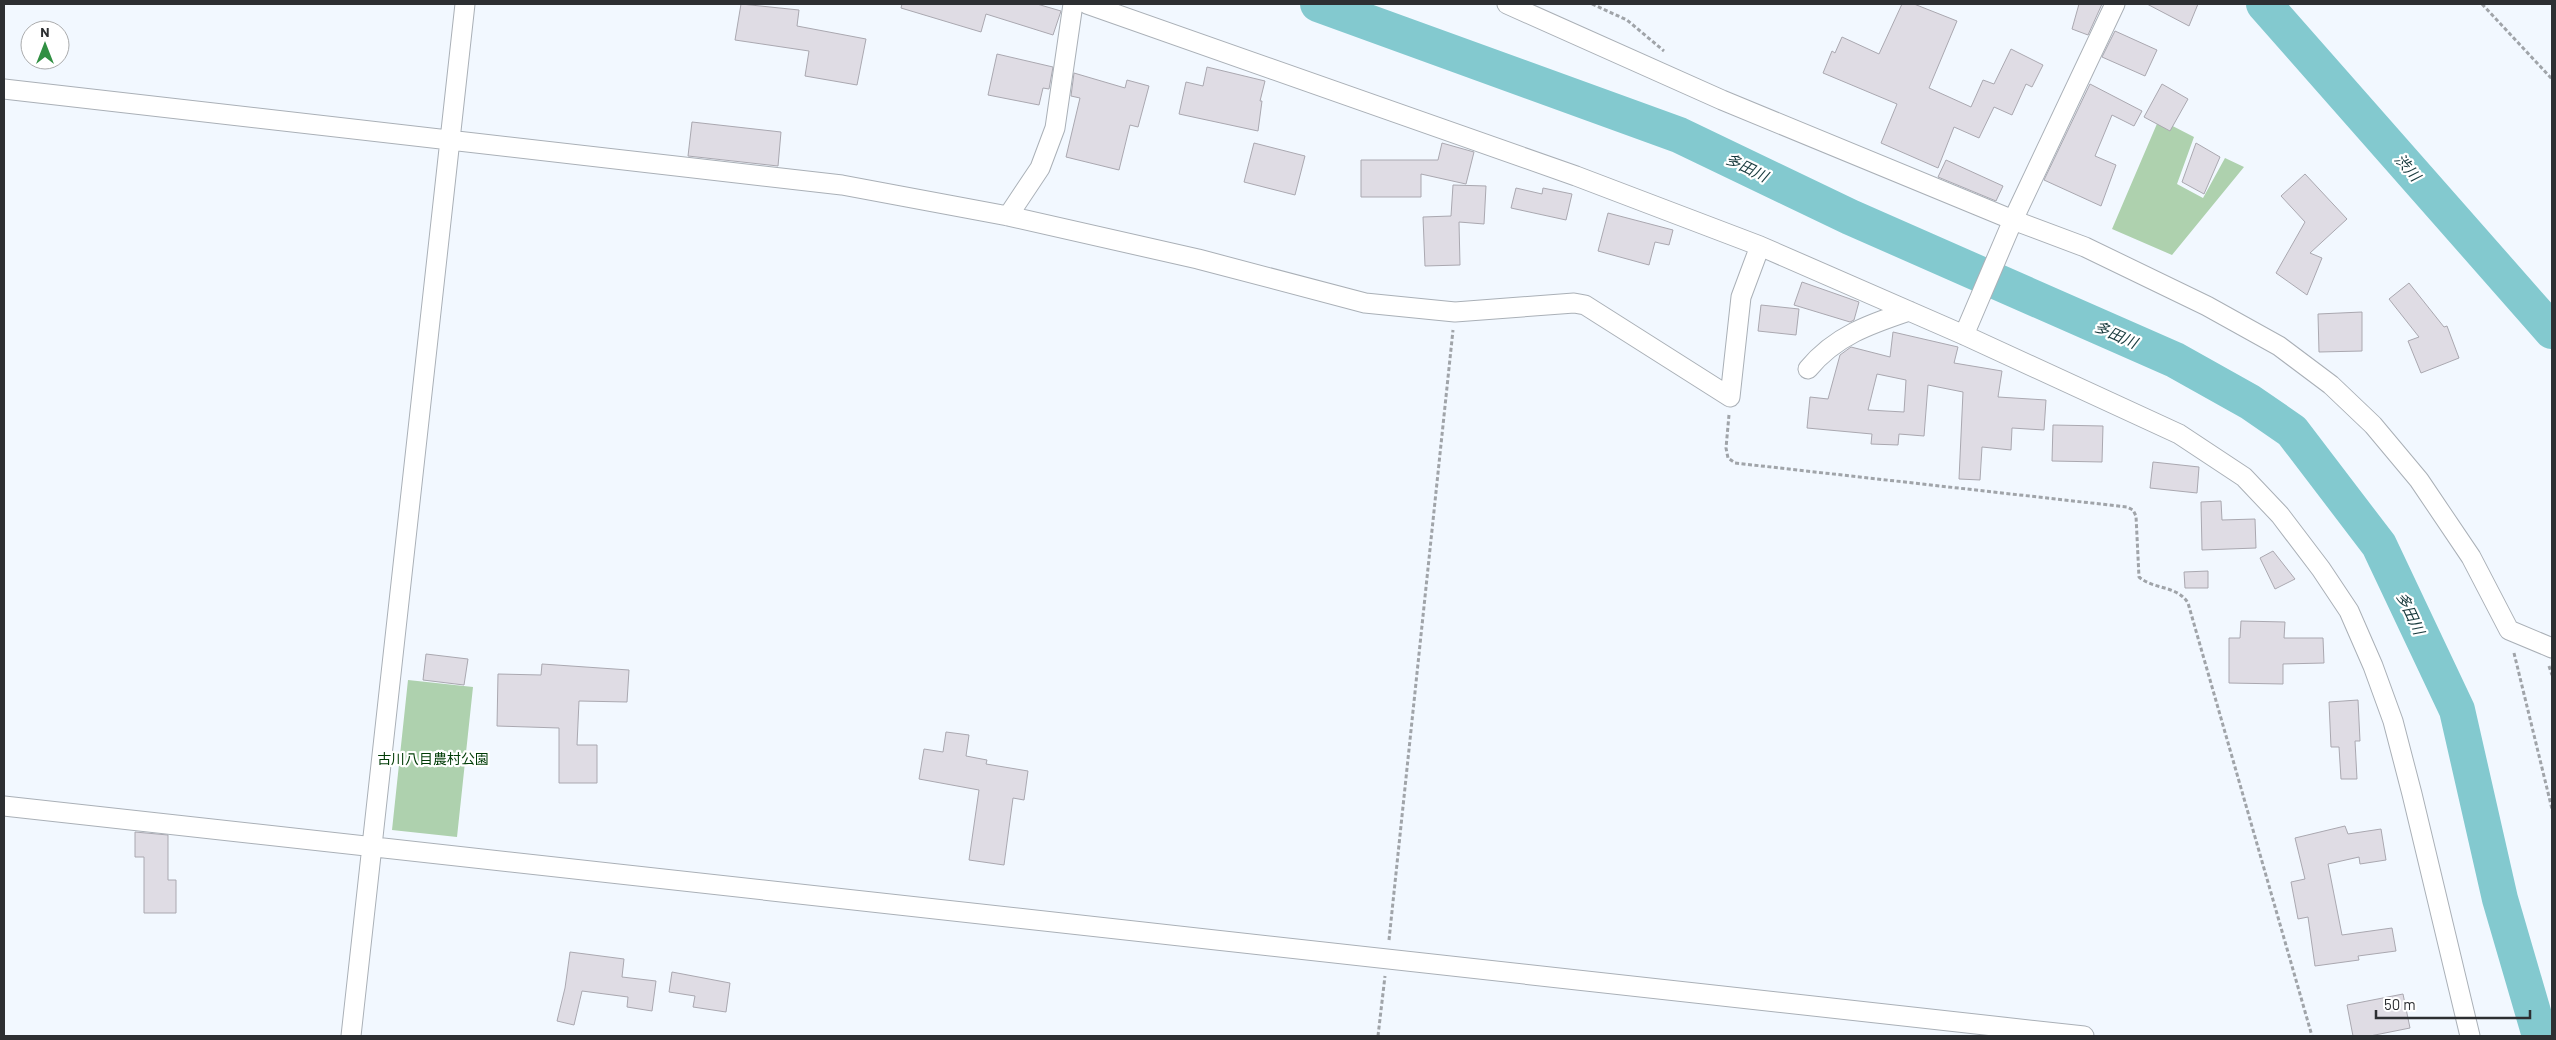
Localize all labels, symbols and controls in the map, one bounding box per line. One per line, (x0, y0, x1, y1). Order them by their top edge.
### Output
north arrow (20, 20, 70, 70)
text: N (40, 23, 50, 40)
water label: 多田川 (1723, 149, 1773, 186)
water label: 渋川 (2391, 150, 2426, 186)
water label: 多田川 (2092, 317, 2142, 352)
water label: 多田川 (2393, 589, 2430, 639)
park label: 古川八目農村公園 (377, 750, 489, 767)
scale bar (2376, 988, 2530, 1020)
text: 50 m (2384, 995, 2416, 1013)

